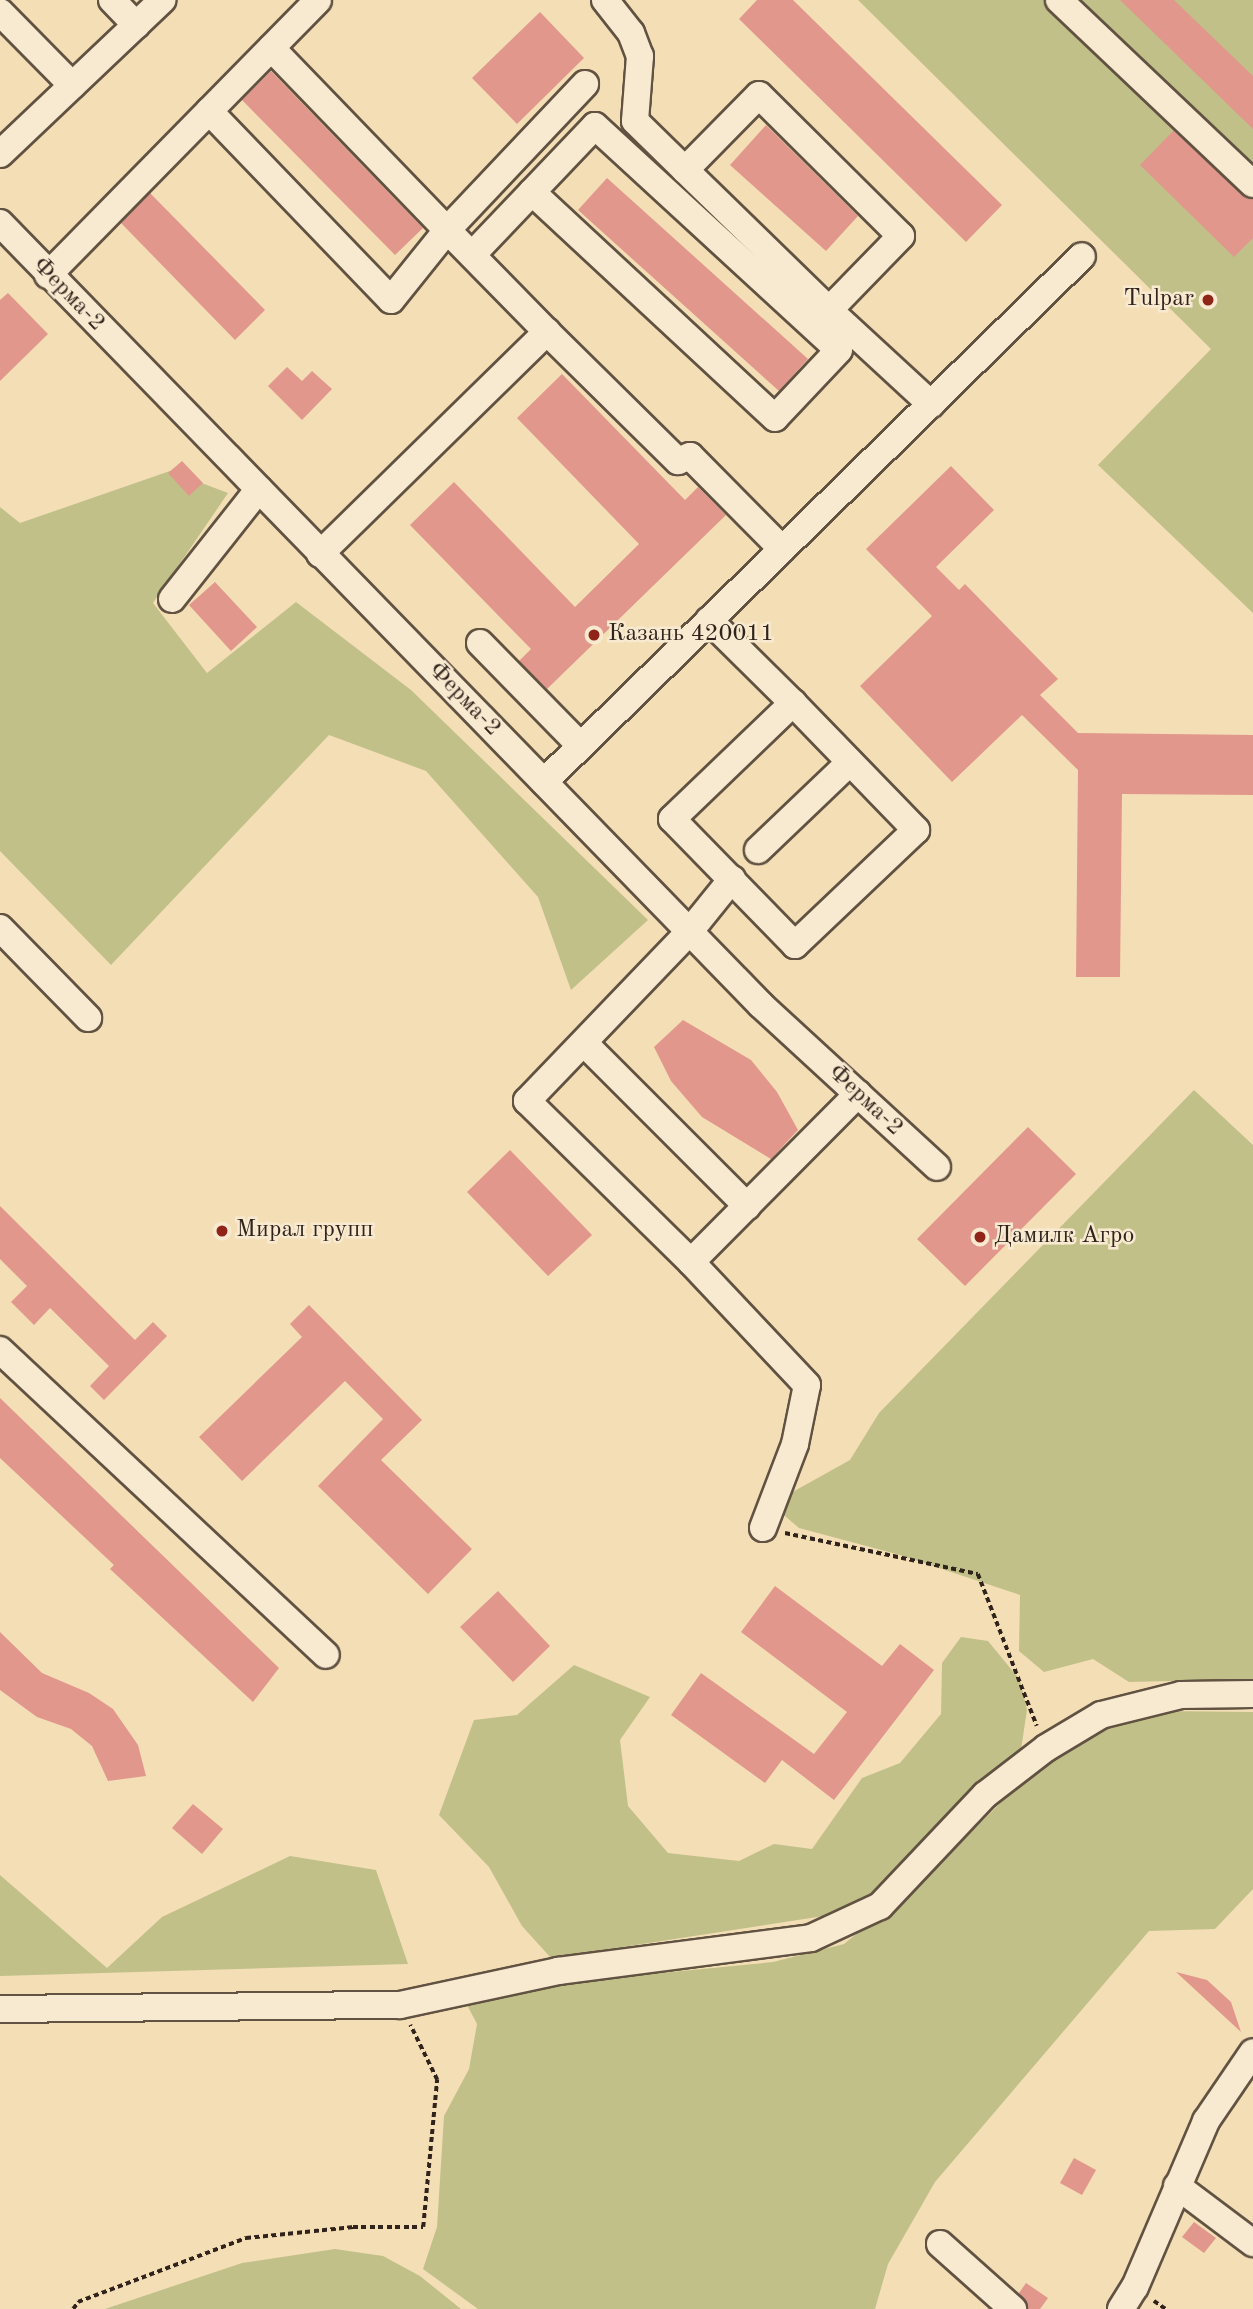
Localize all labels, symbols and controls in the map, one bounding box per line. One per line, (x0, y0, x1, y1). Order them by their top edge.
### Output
street label: Ферма-2 (26, 252, 110, 338)
place label: Tulpar (1123, 286, 1194, 314)
marker: Tulpar (1200, 292, 1216, 308)
place label: Казань 420011 (608, 621, 774, 649)
marker: Казань 420011 (586, 627, 602, 643)
street label: Ферма-2 (422, 657, 506, 743)
street label: Ферма-2 (821, 1059, 909, 1143)
place label: Мирал групп (236, 1217, 373, 1245)
marker: Мирал групп (214, 1223, 230, 1239)
place label: Дамилк Агро (994, 1223, 1134, 1251)
marker: Дамилк Агро (972, 1229, 988, 1245)

